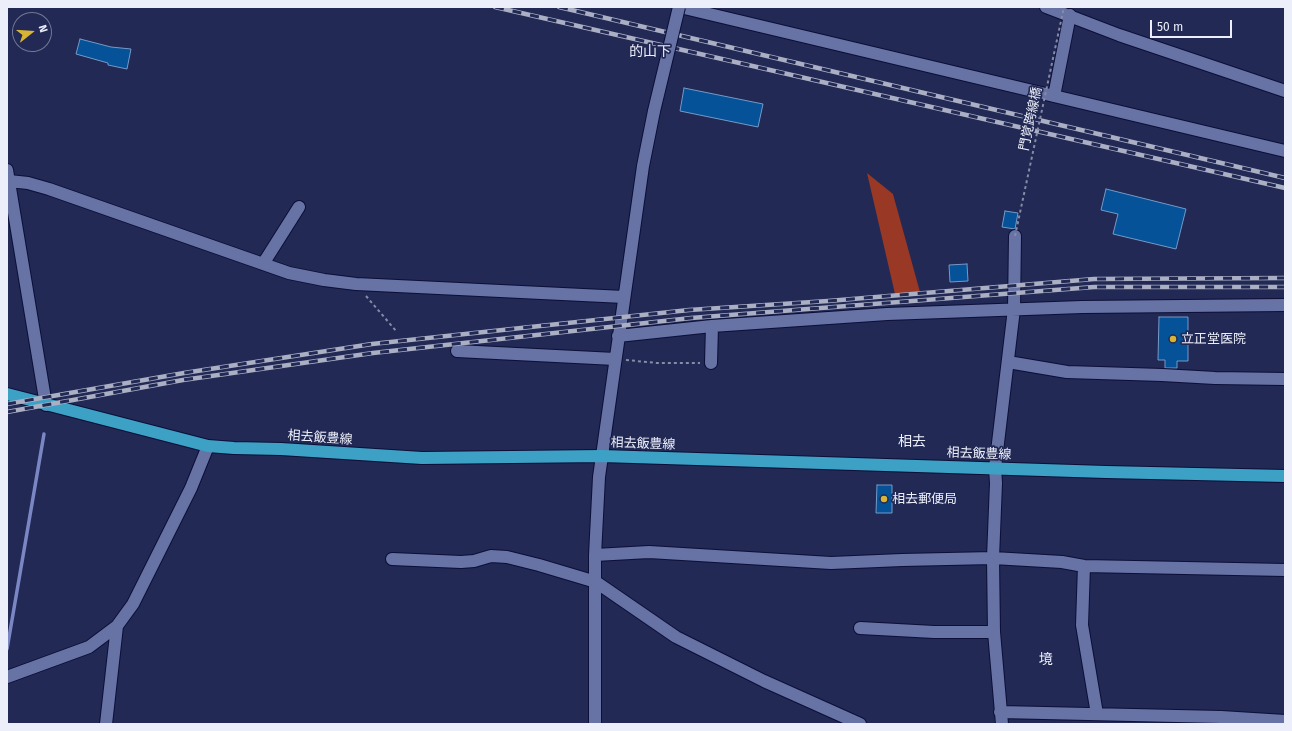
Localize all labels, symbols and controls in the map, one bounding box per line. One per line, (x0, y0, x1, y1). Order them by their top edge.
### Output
north arrow (12, 12, 52, 52)
scale bar (1152, 12, 1234, 38)
text: 50 m (1157, 20, 1183, 34)
text: N (36, 23, 50, 34)
district label: 的山下 (629, 44, 671, 60)
street label: 門覚跨線橋 (1017, 86, 1045, 152)
place label: 立正堂医院 (1181, 331, 1246, 347)
marker: 立正堂医院 (1168, 334, 1178, 344)
street label: 相去飯豊線 (287, 428, 353, 448)
district label: 相去 (898, 434, 926, 450)
street label: 相去飯豊線 (610, 435, 676, 453)
street label: 相去飯豊線 (946, 445, 1012, 463)
place label: 相去郵便局 (892, 491, 957, 507)
marker: 相去郵便局 (879, 494, 889, 504)
district label: 境 (1039, 652, 1053, 668)

